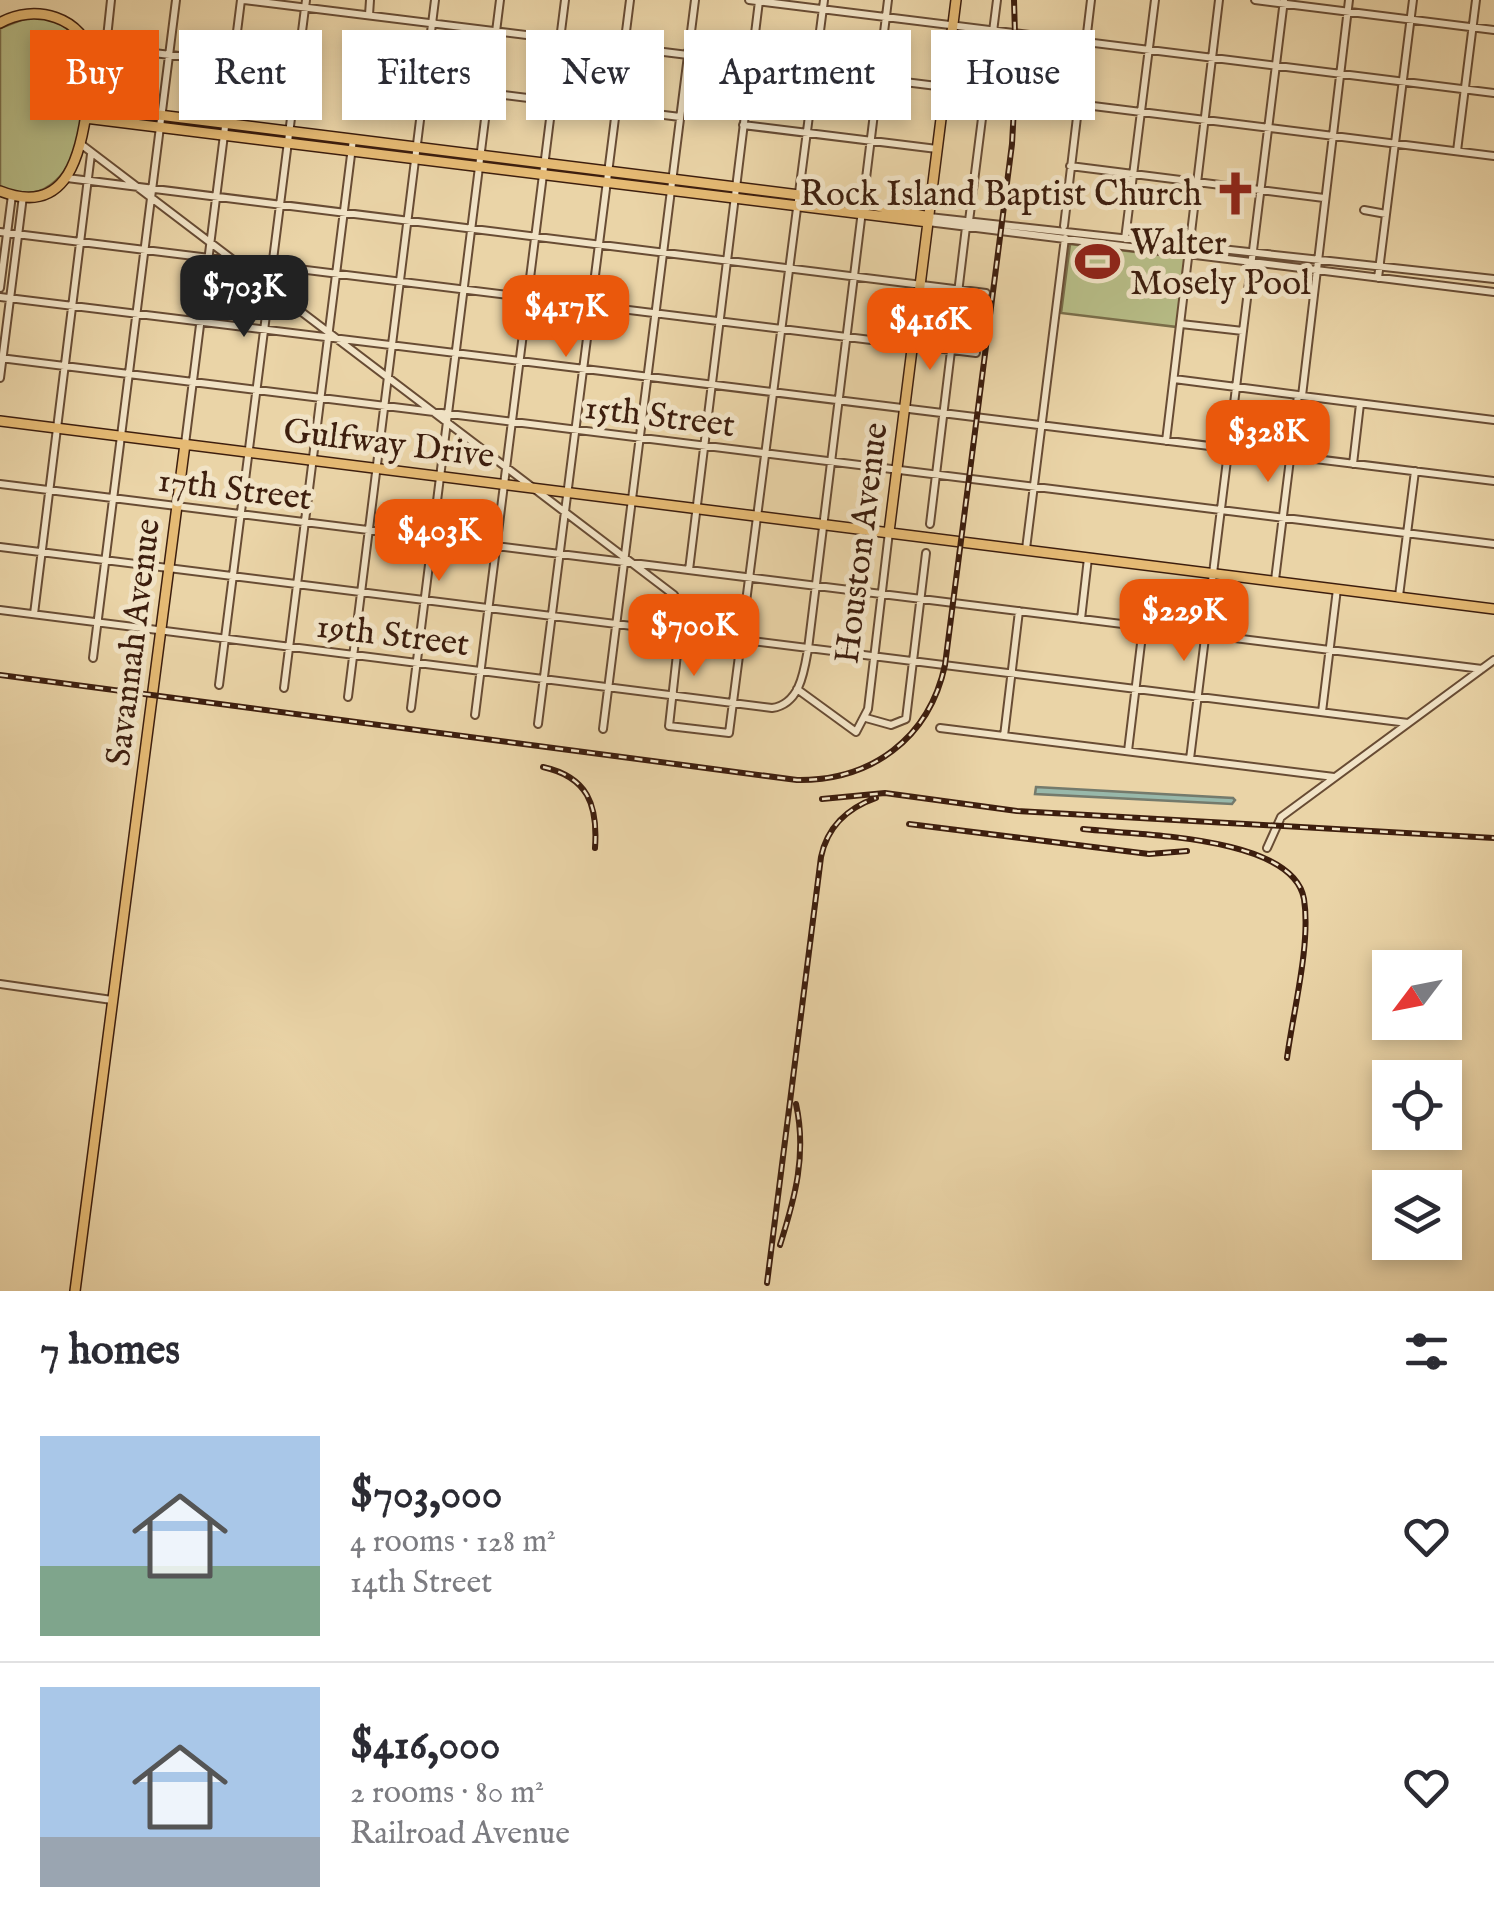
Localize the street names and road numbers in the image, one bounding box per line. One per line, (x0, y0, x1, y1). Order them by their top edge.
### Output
street label: 15th Street (582, 386, 737, 449)
street label: Gulfway Drive (281, 409, 497, 480)
street label: Houston Avenue (825, 420, 900, 666)
street label: 17th Street (155, 459, 314, 522)
street label: Savannah Avenue (97, 516, 172, 769)
street label: 19th Street (314, 605, 472, 668)

